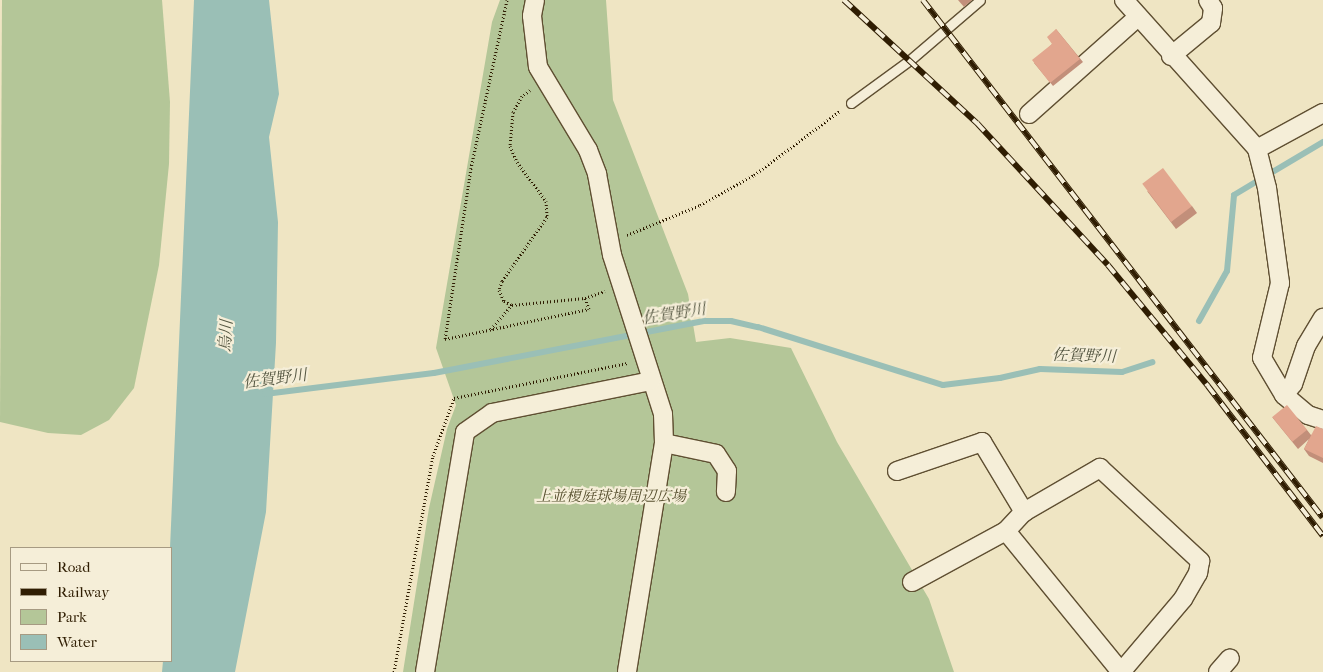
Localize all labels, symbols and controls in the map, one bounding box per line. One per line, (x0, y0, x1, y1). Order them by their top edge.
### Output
water label: 佐賀野川 (641, 300, 707, 328)
water label: 烏川 (215, 319, 237, 353)
water label: 佐賀野川 (1052, 345, 1116, 367)
water label: 佐賀野川 (242, 366, 308, 392)
park label: 上並榎庭球場周辺広場 (536, 488, 686, 506)
legend (10, 547, 172, 662)
text: Road (57, 558, 90, 576)
text: Railway (57, 583, 109, 601)
text: Park (57, 608, 87, 626)
text: Water (57, 633, 97, 651)

